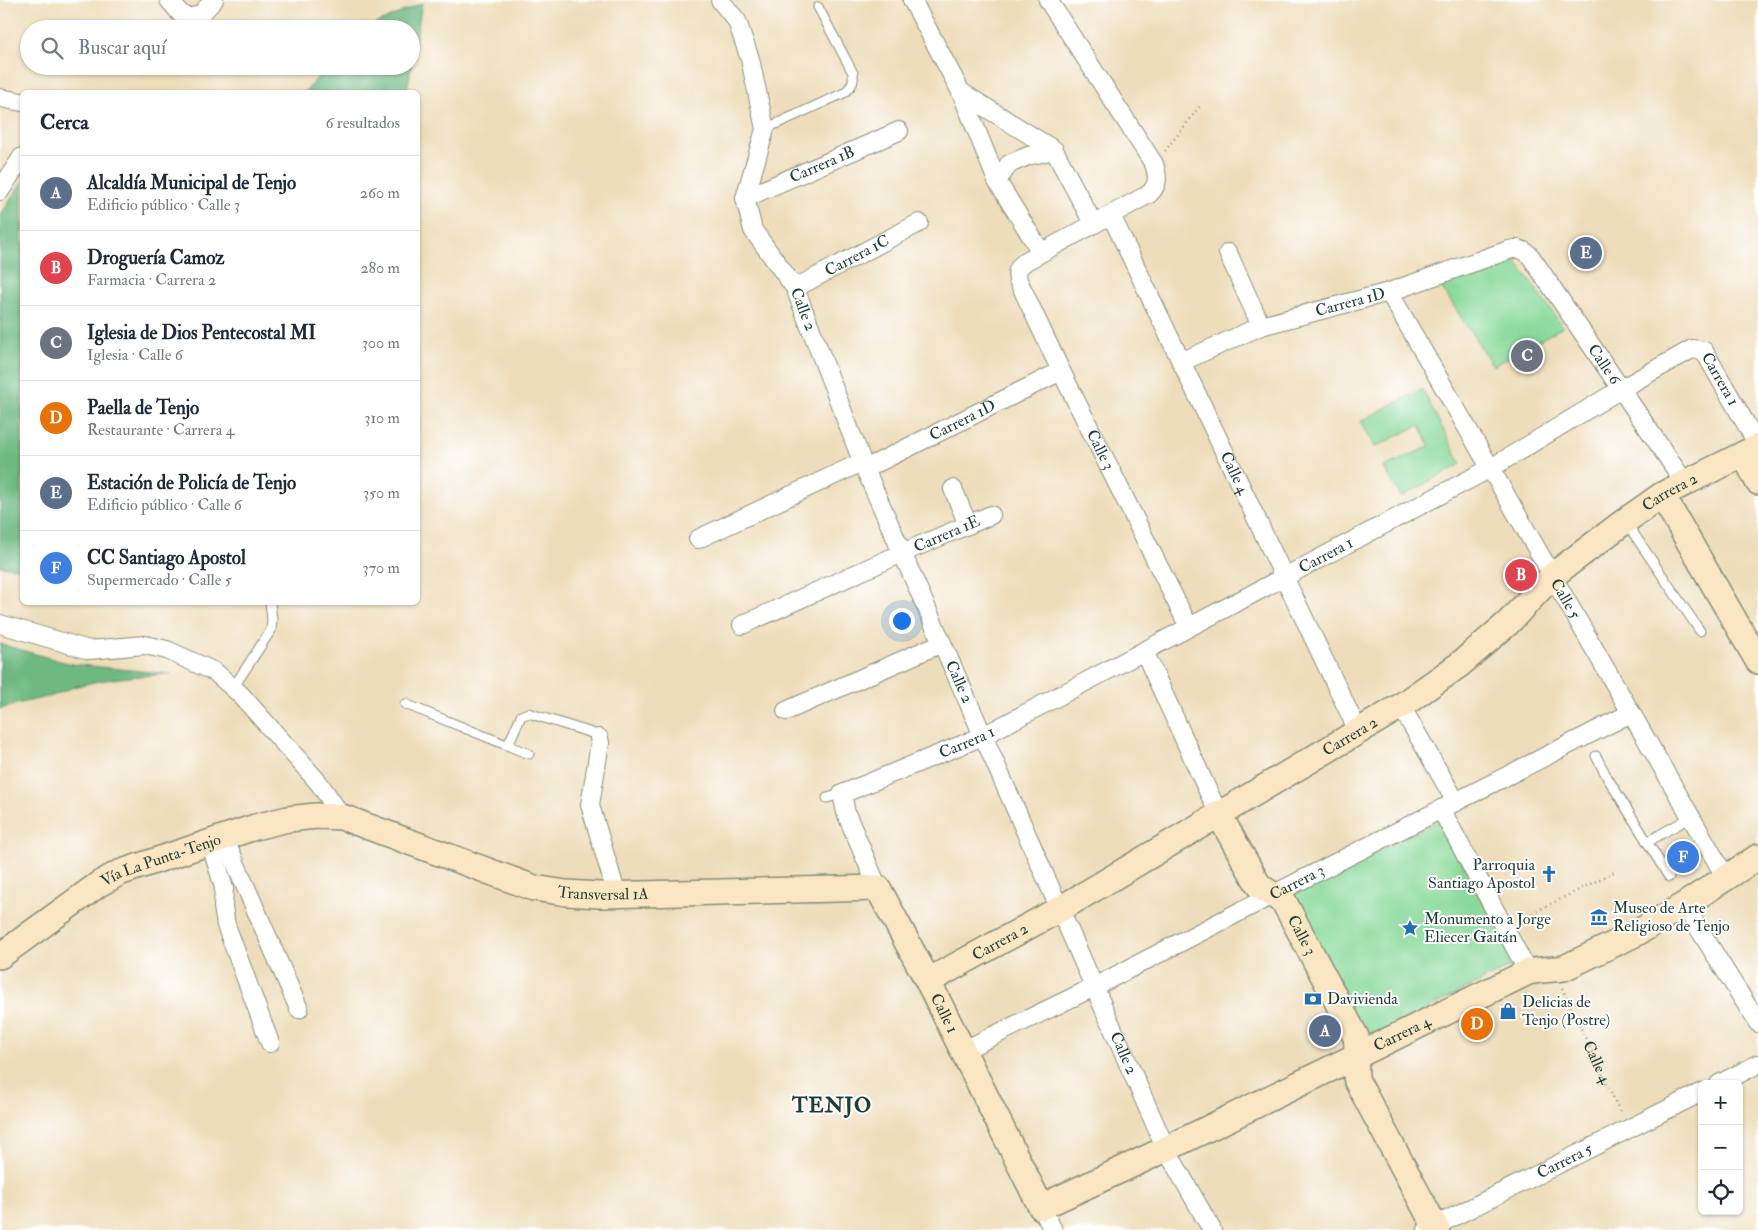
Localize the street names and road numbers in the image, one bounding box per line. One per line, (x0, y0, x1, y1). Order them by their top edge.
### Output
street label: Carrera 1B (786, 142, 858, 187)
street label: Carrera 1C (821, 230, 893, 281)
street label: Carrera 1D (1313, 283, 1387, 321)
street label: Calle 2 (786, 285, 821, 334)
street label: Calle 6 (1583, 340, 1626, 389)
street label: Carrera 1 (1697, 349, 1743, 409)
street label: Carrera 1D (926, 395, 999, 445)
street label: Calle 3 (1082, 426, 1119, 473)
street label: Calle 4 (1216, 448, 1254, 499)
street label: Carrera 2 (1638, 468, 1701, 516)
street label: Carrera 1E (911, 511, 983, 557)
street label: Carrera 1 (1295, 533, 1356, 578)
street label: Calle 5 (1546, 575, 1585, 623)
street label: Calle 2 (941, 657, 977, 706)
street label: Carrera 2 (1319, 712, 1381, 760)
street label: Carrera 1 (936, 722, 998, 763)
street label: Vía La Punta-Tenjo (97, 829, 224, 891)
street label: Carrera 3 (1266, 860, 1328, 905)
street label: Transversal 1A (556, 882, 649, 905)
street label: Calle 3 (1283, 912, 1321, 959)
street label: Carrera 2 (968, 918, 1031, 965)
street label: Calle 1 (926, 990, 963, 1037)
street label: Carrera 4 (1370, 1011, 1435, 1056)
street label: Calle 2 (1105, 1029, 1142, 1077)
street label: Calle 4 (1578, 1038, 1616, 1088)
street label: Carrera 5 (1533, 1139, 1596, 1183)

